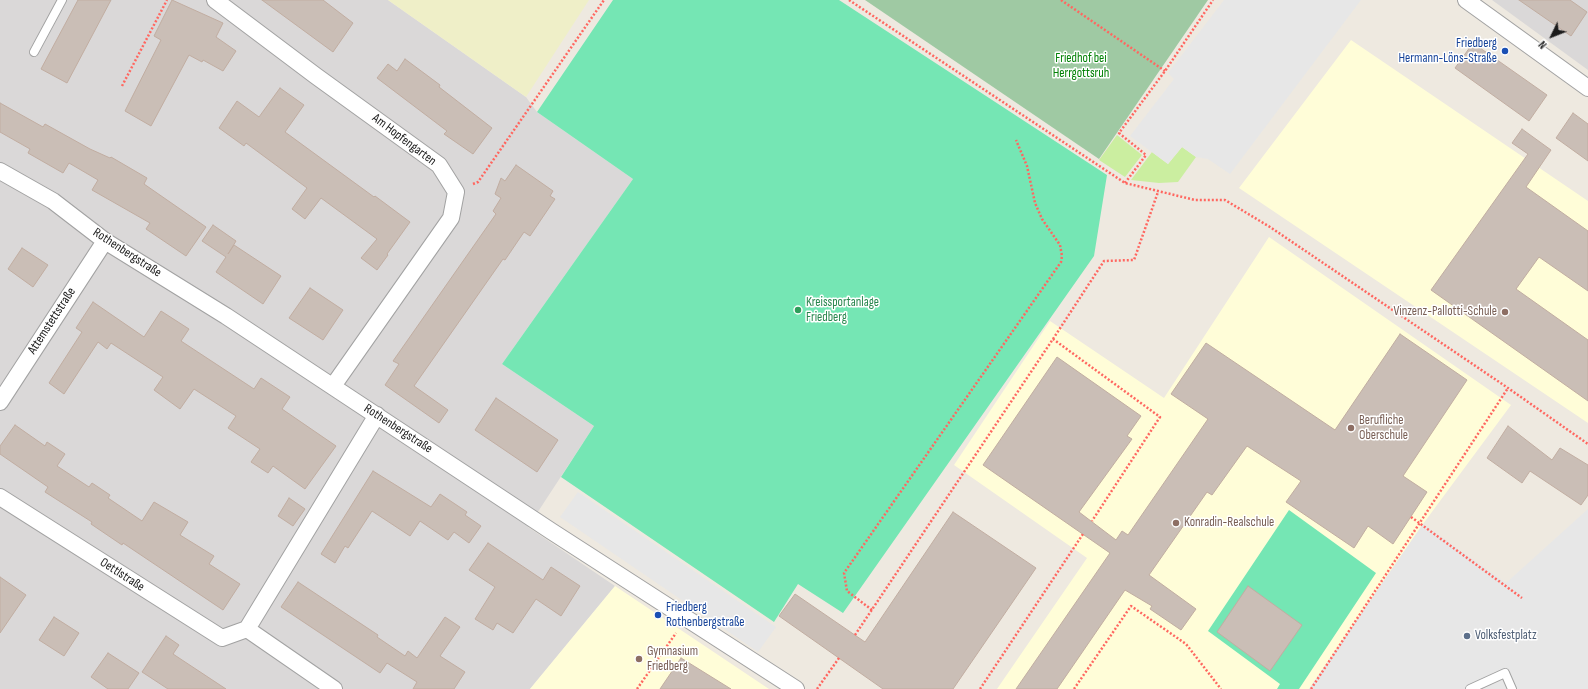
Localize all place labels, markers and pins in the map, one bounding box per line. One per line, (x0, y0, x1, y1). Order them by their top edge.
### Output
place label: Friedberg Hermann-Löns-Straße (1398, 36, 1497, 67)
marker: Friedberg Hermann-Löns-Straße (1500, 46, 1510, 56)
place label: Kreissportanlage Friedberg (806, 295, 879, 326)
place label: Vinzenz-Pallotti-Schule (1394, 304, 1497, 320)
marker: Kreissportanlage Friedberg (793, 305, 803, 315)
marker: Vinzenz-Pallotti-Schule (1500, 307, 1510, 317)
place label: Berufliche Oberschule (1359, 413, 1408, 444)
marker: Berufliche Oberschule (1346, 423, 1356, 433)
place label: Konradin-Realschule (1184, 515, 1274, 531)
marker: Konradin-Realschule (1171, 518, 1181, 528)
place label: Friedberg Rothenbergstraße (666, 600, 745, 631)
marker: Friedberg Rothenbergstraße (653, 610, 663, 620)
place label: Volksfestplatz (1475, 628, 1537, 644)
marker: Volksfestplatz (1462, 631, 1472, 641)
place label: Gymnasium Friedberg (647, 644, 698, 675)
marker: Gymnasium Friedberg (634, 654, 644, 664)

